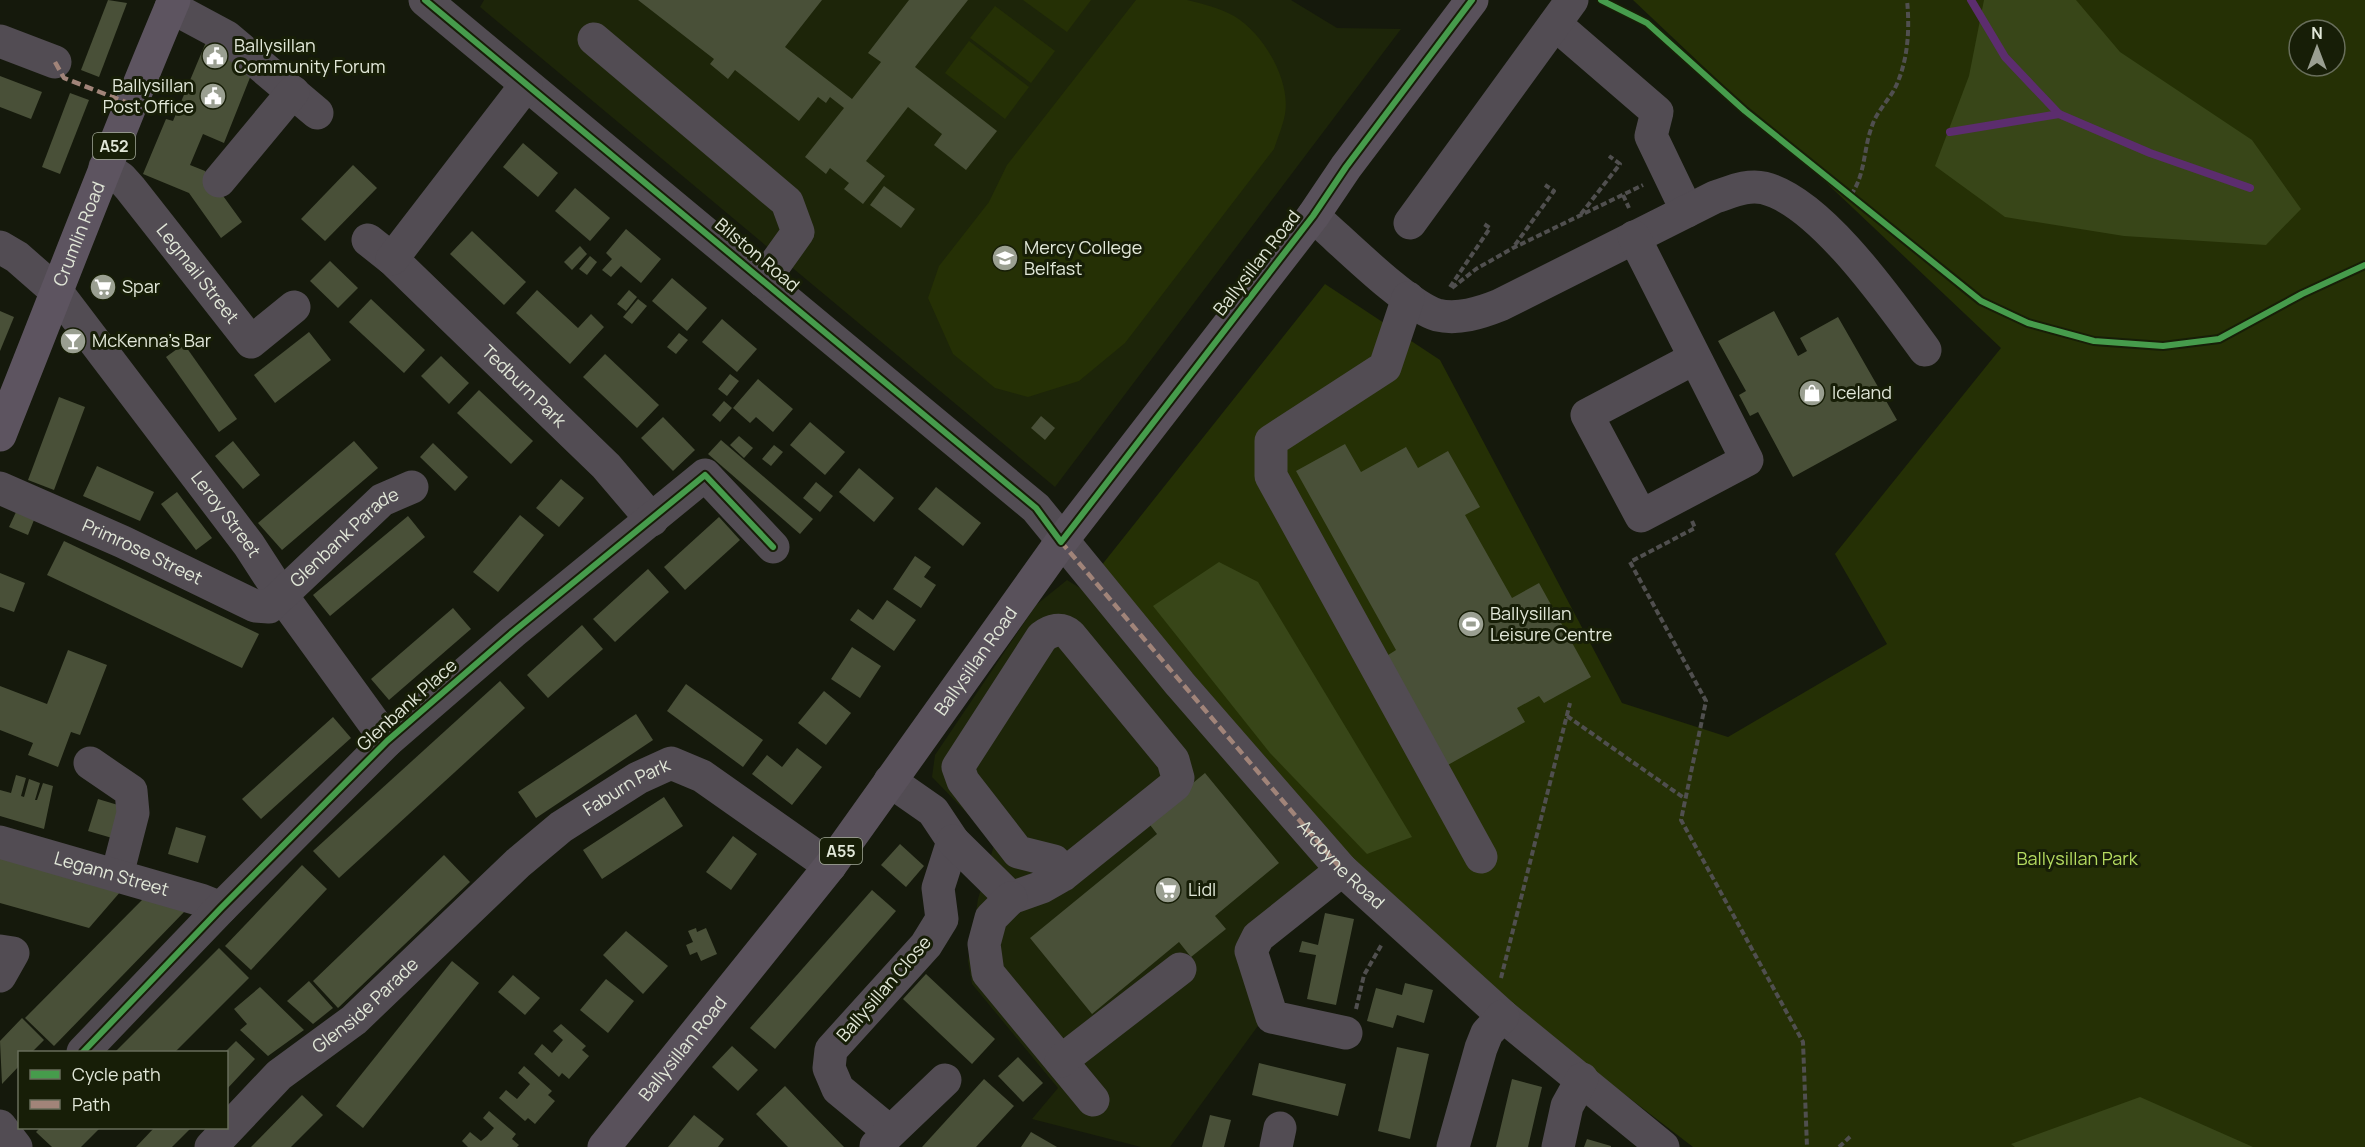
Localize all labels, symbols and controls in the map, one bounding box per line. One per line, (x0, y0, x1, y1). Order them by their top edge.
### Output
north arrow (2287, 18, 2347, 78)
text: N (2311, 22, 2323, 44)
place label: Ballysillan Community Forum (234, 33, 386, 78)
public building icon: Ballysillan Community Forum (200, 41, 230, 71)
place label: Ballysillan Post Office (103, 73, 194, 118)
public building icon: Ballysillan Post Office (198, 81, 228, 111)
road number: A52 (93, 133, 135, 159)
street label: Crumlin Road (47, 178, 110, 290)
street label: Ballysillan Road (1207, 205, 1305, 320)
street label: Bilston Road (710, 212, 805, 297)
street label: Legmail Street (152, 218, 245, 328)
place label: Mercy College Belfast (1024, 235, 1142, 280)
school or university icon: Mercy College Belfast (990, 243, 1020, 273)
supermarket icon: Spar (88, 272, 118, 302)
place label: Spar (122, 274, 161, 298)
bar icon: McKenna's Bar (58, 326, 88, 356)
place label: McKenna's Bar (92, 328, 212, 352)
street label: Tedburn Park (477, 339, 573, 433)
shop icon: Iceland (1797, 378, 1827, 408)
place label: Iceland (1832, 380, 1892, 404)
street label: Leroy Street (186, 466, 267, 562)
street label: Glenbank Parade (284, 481, 402, 592)
street label: Primrose Street (79, 513, 207, 590)
place label: Ballysillan Leisure Centre (1490, 601, 1612, 646)
street label: Ballysillan Road (928, 602, 1022, 720)
sports icon: Ballysillan Leisure Centre (1456, 609, 1486, 639)
street label: Glenbank Place (351, 653, 462, 756)
street label: Faburn Park (578, 752, 674, 821)
street label: Ardoyne Road (1293, 814, 1390, 914)
road number: A55 (820, 838, 862, 864)
street label: Legann Street (52, 845, 172, 901)
park label: Ballysillan Park (2016, 846, 2139, 870)
supermarket icon: Lidl (1153, 875, 1183, 905)
place label: Lidl (1188, 877, 1216, 901)
street label: Ballysillan Close (831, 930, 936, 1046)
street label: Glenside Parade (307, 952, 423, 1058)
street label: Ballysillan Road (633, 991, 732, 1106)
legend (18, 1051, 228, 1129)
text: Cycle path (72, 1062, 161, 1086)
text: Path (72, 1092, 110, 1116)

